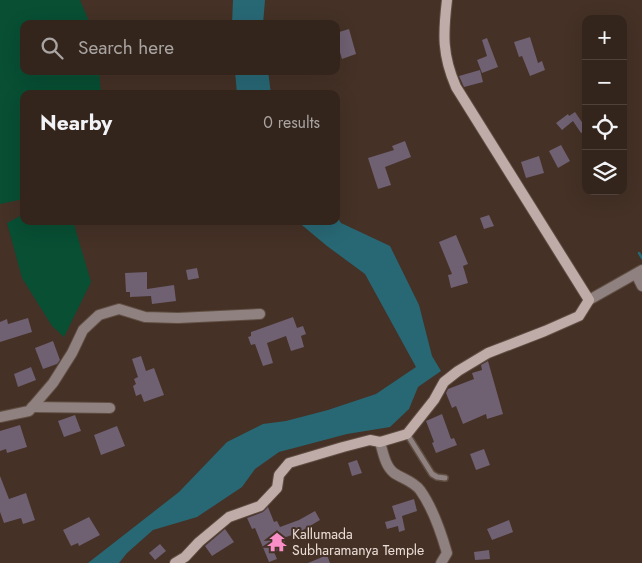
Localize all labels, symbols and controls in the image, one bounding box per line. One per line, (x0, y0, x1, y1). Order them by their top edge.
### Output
map controls (582, 15, 627, 195)
button: + (582, 15, 627, 60)
search box (20, 20, 340, 75)
icon: search (38, 34, 66, 62)
text: Search here (78, 34, 174, 61)
button: − (582, 60, 627, 105)
button: locate (582, 105, 627, 150)
text: Nearby (40, 108, 112, 138)
text: 0 results (263, 111, 320, 134)
button: layers (582, 150, 627, 195)
place label: Kallumada Subharamanya Temple (292, 524, 424, 560)
temple icon: Kallumada Subharamanya Temple (266, 531, 288, 553)

